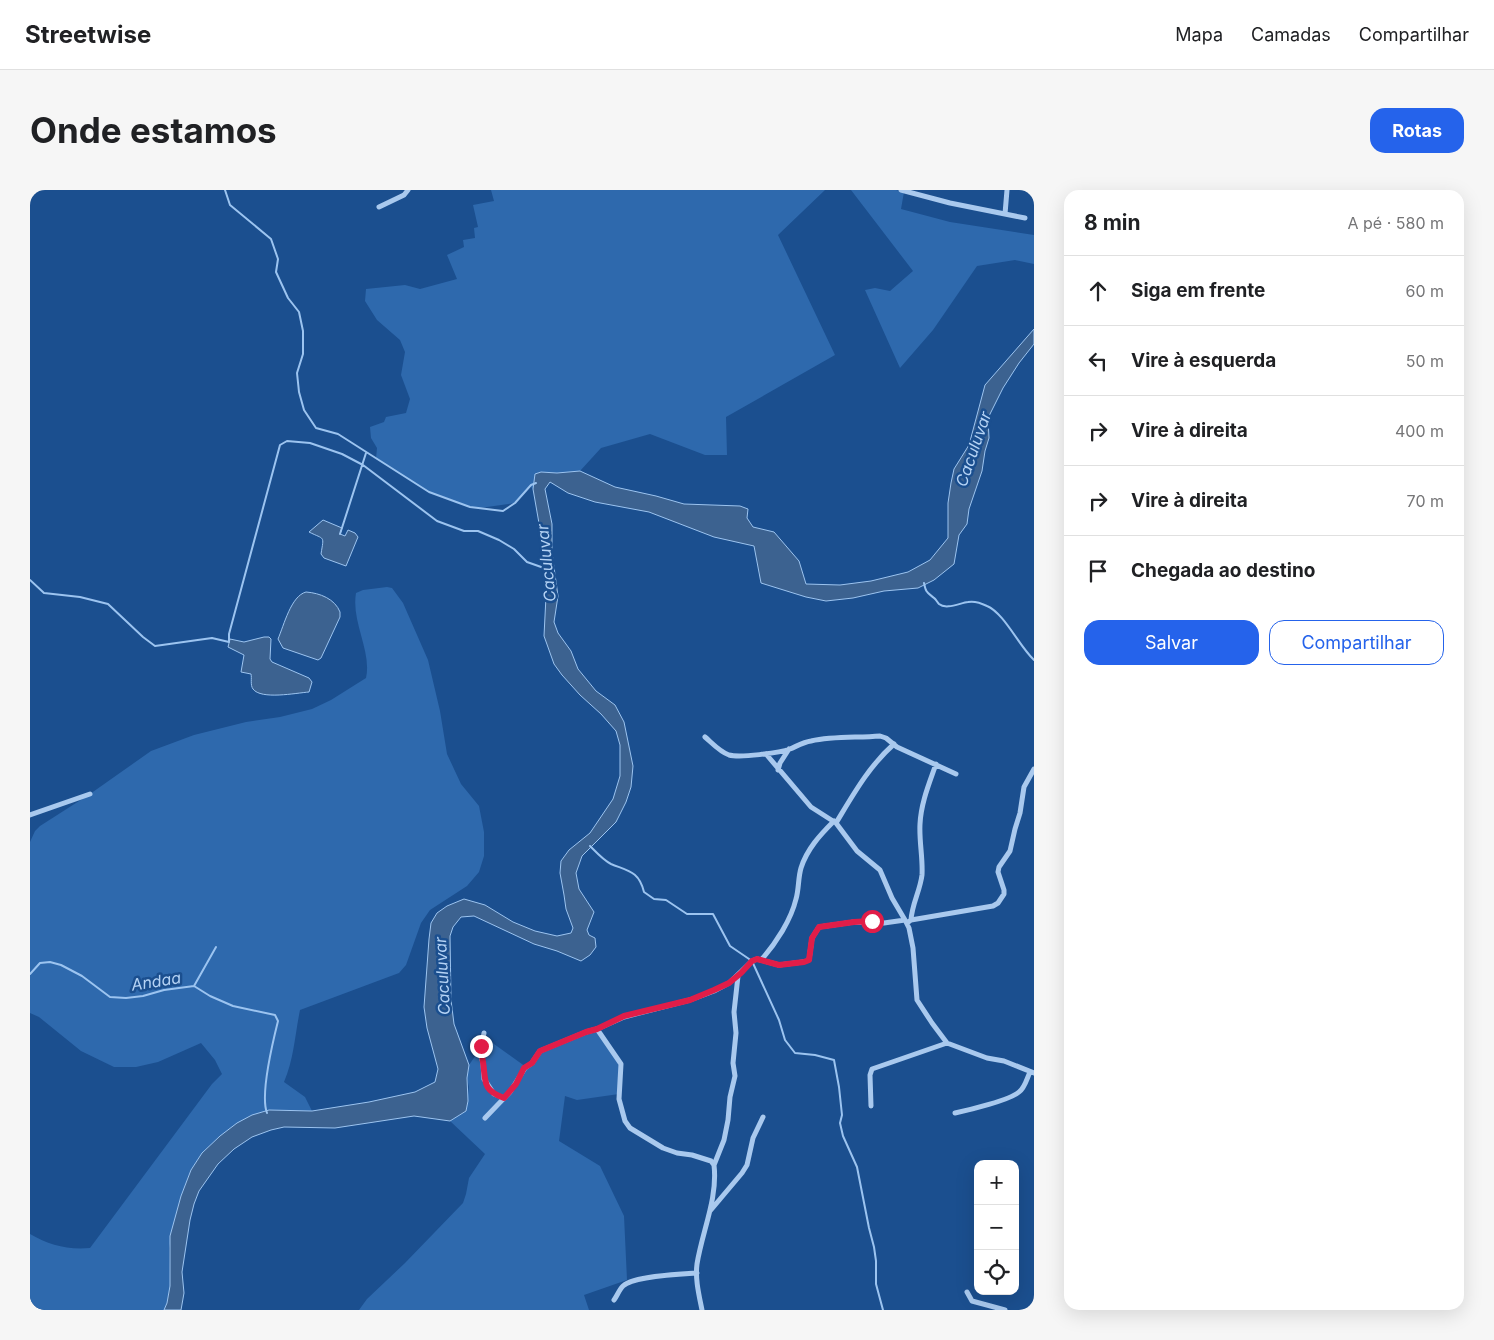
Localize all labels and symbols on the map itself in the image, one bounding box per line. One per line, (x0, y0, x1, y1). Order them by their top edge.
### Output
water label: Caculuvar (951, 408, 995, 489)
water label: Caculuvar (532, 522, 560, 603)
route start (861, 910, 884, 933)
water label: Caculuvar (430, 936, 454, 1015)
water label: Andaa (129, 967, 182, 995)
route end (470, 1035, 493, 1058)

